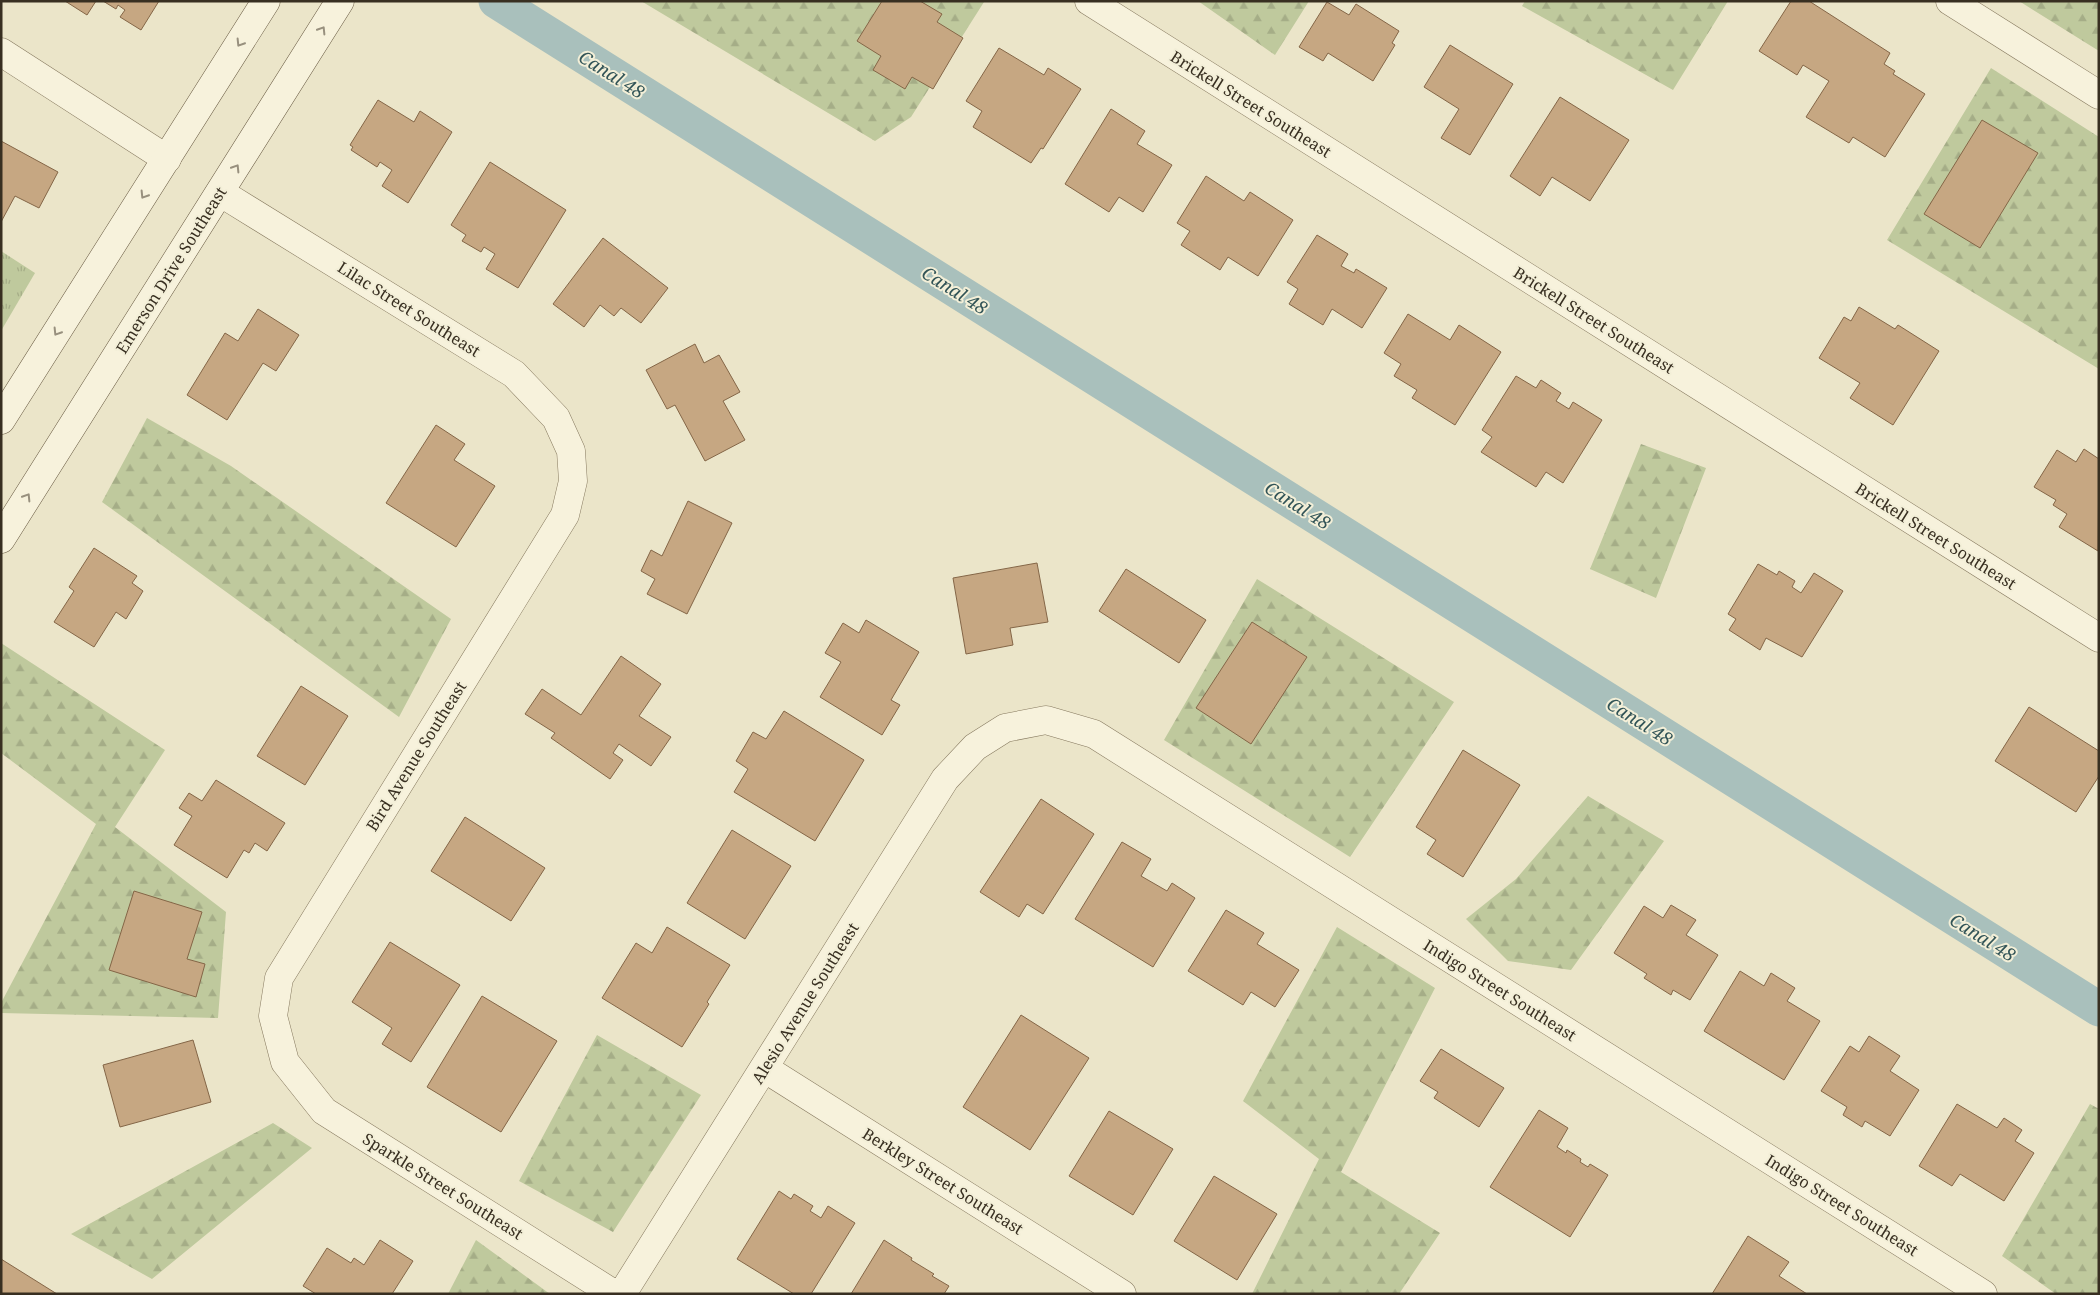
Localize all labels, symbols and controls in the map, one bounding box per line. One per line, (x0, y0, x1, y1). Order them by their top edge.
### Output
one-way arrow (316, 27, 326, 36)
one-way arrow (236, 37, 246, 46)
water label: Canal 48 (575, 44, 649, 104)
street label: Brickell Street Southeast (1166, 45, 1336, 163)
one-way arrow (230, 164, 239, 174)
street label: Emerson Drive Southeast (111, 182, 232, 358)
one-way arrow (141, 189, 150, 199)
street label: Lilac Street Southeast (334, 256, 485, 362)
water label: Canal 48 (918, 260, 992, 320)
street label: Brickell Street Southeast (1509, 261, 1679, 379)
one-way arrow (54, 327, 63, 336)
water label: Canal 48 (1261, 475, 1335, 535)
street label: Brickell Street Southeast (1851, 477, 2021, 595)
one-way arrow (21, 494, 31, 503)
street label: Bird Avenue Southeast (361, 677, 471, 835)
water label: Canal 48 (1603, 691, 1677, 751)
water label: Canal 48 (1946, 907, 2020, 967)
street label: Alesio Avenue Southeast (746, 918, 864, 1088)
street label: Indigo Street Southeast (1419, 934, 1581, 1046)
street label: Berkley Street Southeast (858, 1122, 1028, 1240)
street label: Sparkle Street Southeast (359, 1128, 528, 1245)
street label: Indigo Street Southeast (1761, 1149, 1923, 1261)

